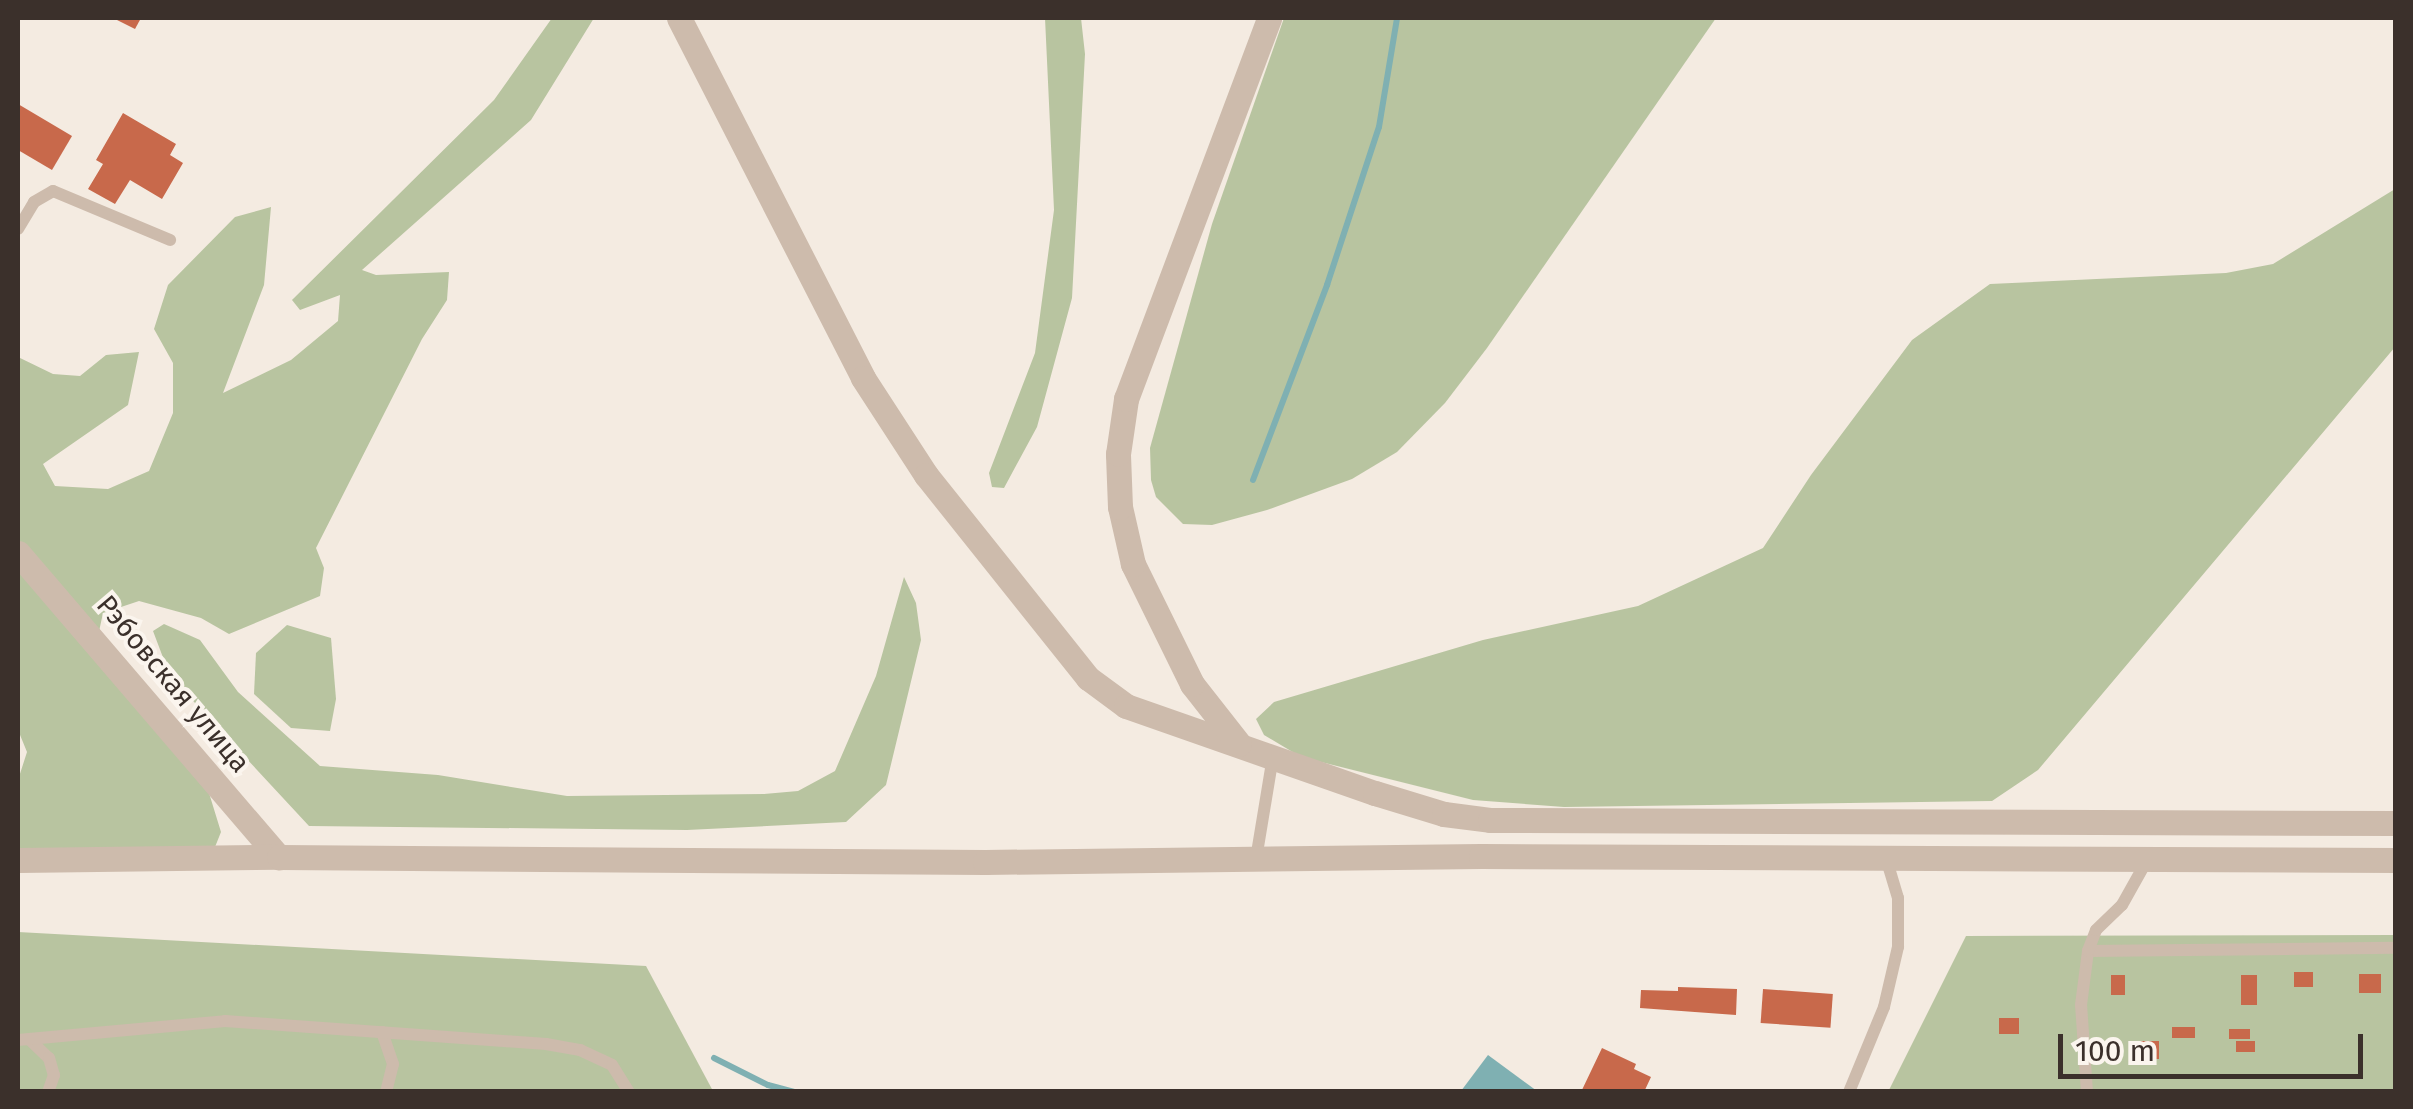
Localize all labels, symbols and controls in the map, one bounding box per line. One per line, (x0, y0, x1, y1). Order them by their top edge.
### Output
street label: Рэбовская улица (89, 589, 257, 779)
scale bar (2063, 1014, 2368, 1076)
text: 100 m (2075, 1033, 2155, 1069)

